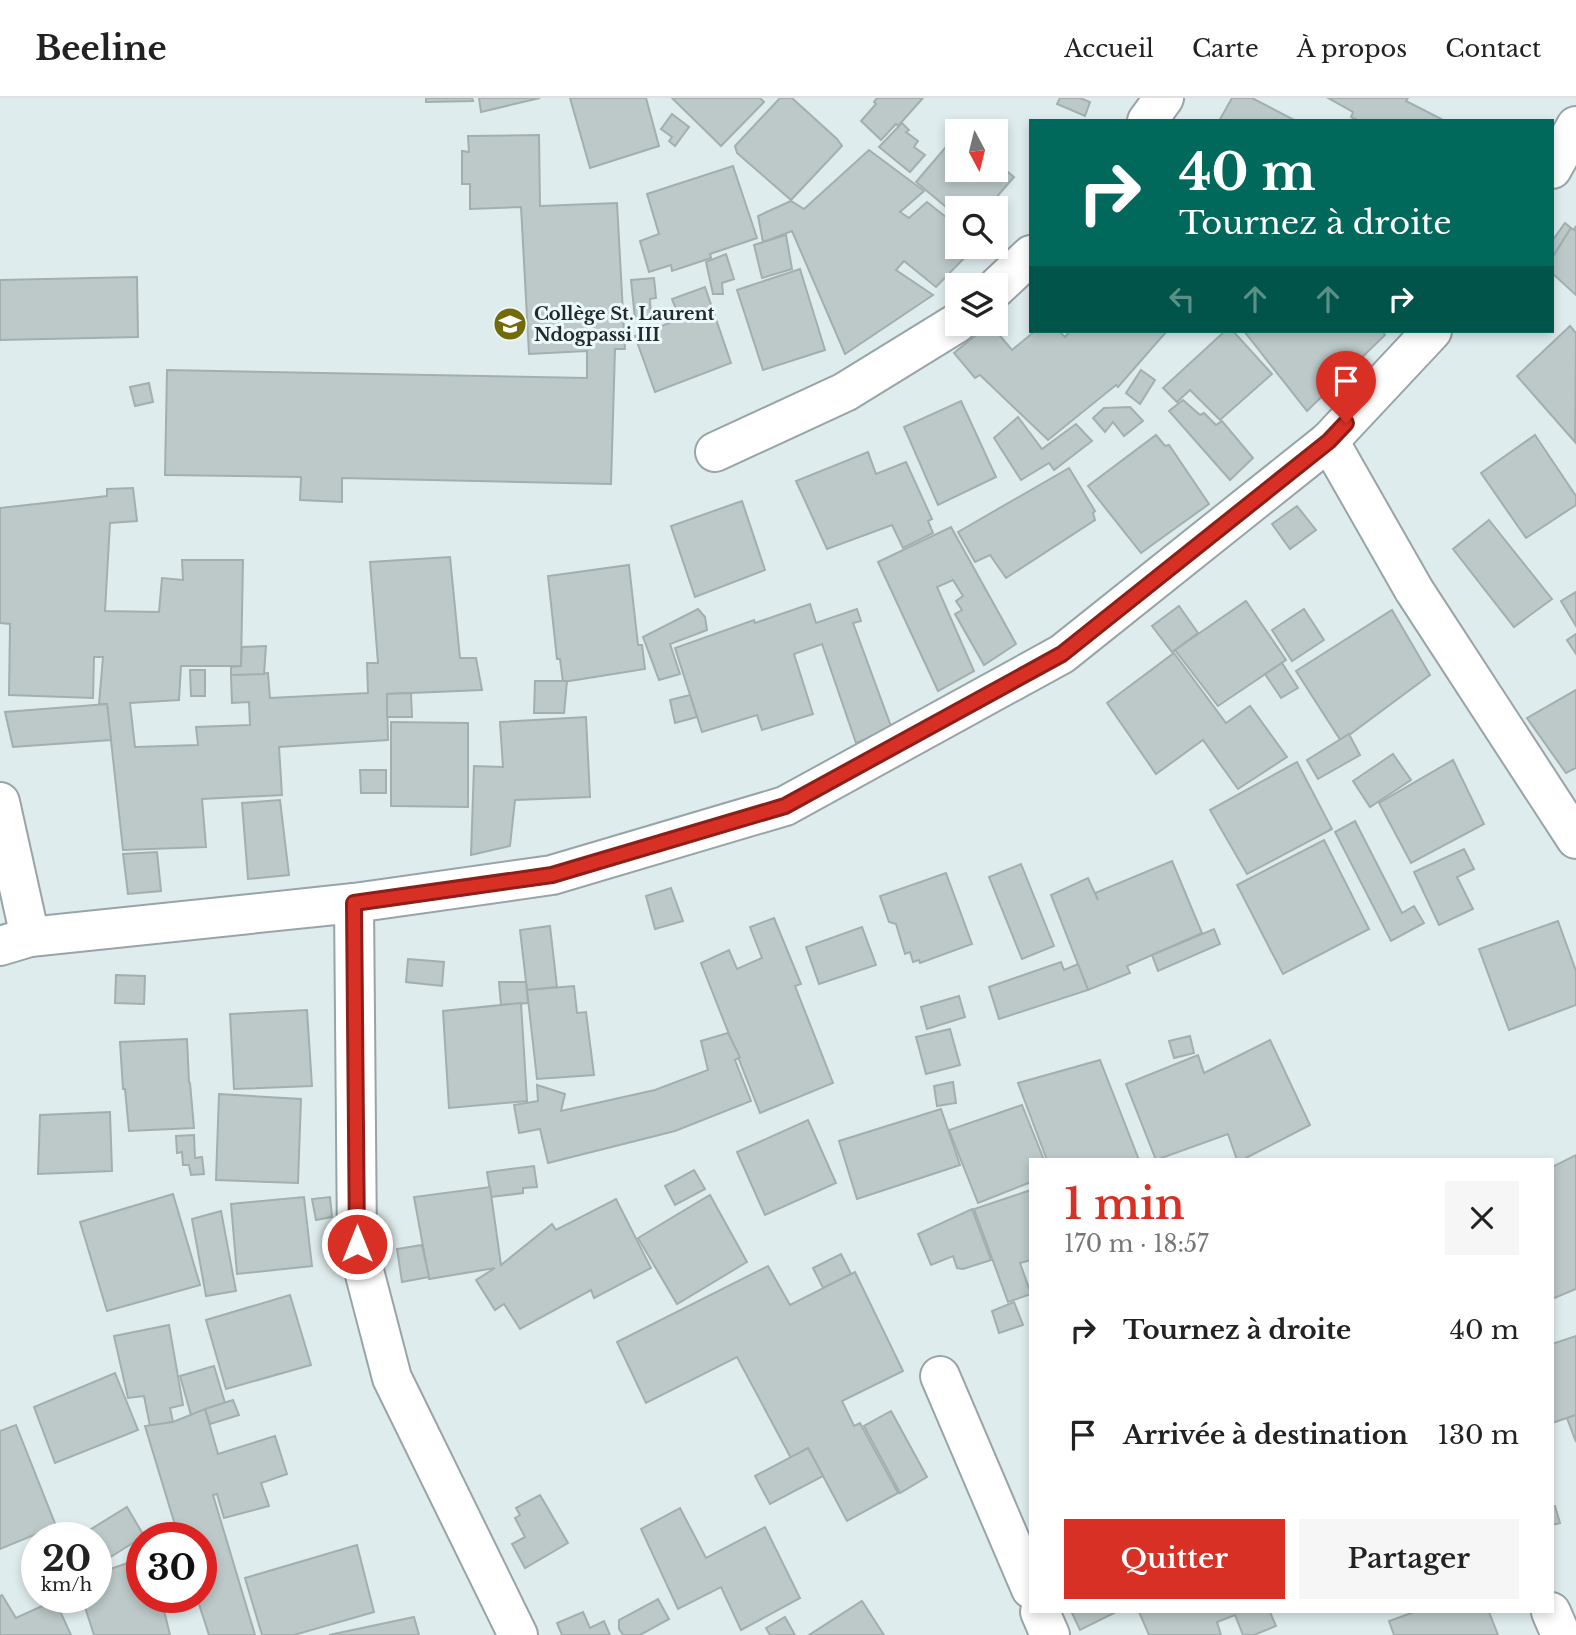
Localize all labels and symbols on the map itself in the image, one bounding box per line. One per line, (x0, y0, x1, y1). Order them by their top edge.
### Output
north arrow (945, 119, 1008, 182)
place label: Collège St. Laurent Ndogpassi III (534, 303, 715, 346)
school or university icon: Collège St. Laurent Ndogpassi III (491, 305, 529, 343)
pin (1316, 351, 1376, 423)
position arrow (320, 1207, 394, 1281)
speed limit sign: 30 (126, 1522, 217, 1613)

